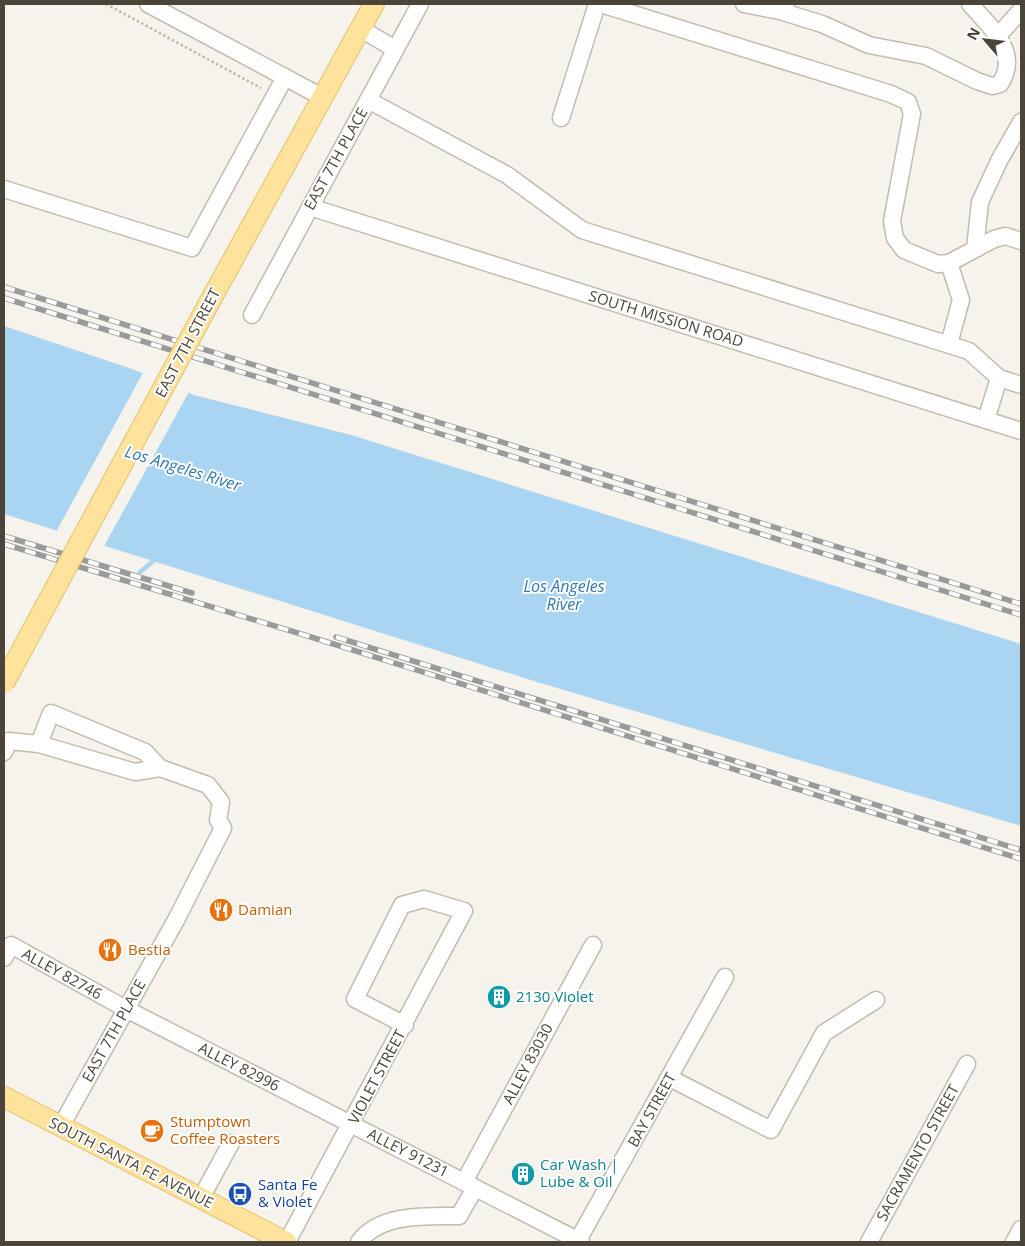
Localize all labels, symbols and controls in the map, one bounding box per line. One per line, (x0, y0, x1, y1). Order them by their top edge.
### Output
north arrow (960, 15, 1010, 65)
text: N (962, 24, 984, 43)
street label: EAST 7TH PLACE (299, 104, 372, 213)
street label: EAST 7TH STREET (150, 284, 225, 401)
street label: SOUTH MISSION ROAD (587, 285, 746, 351)
water label: Los Angeles River (122, 440, 244, 496)
water label: Los Angeles River (523, 575, 605, 615)
restaurant icon: Damian (208, 897, 234, 923)
place label: Damian (238, 899, 292, 919)
restaurant icon: Bestia (97, 937, 123, 963)
place label: Bestia (128, 939, 171, 959)
street label: ALLEY 82746 (19, 943, 106, 1003)
street label: EAST 7TH PLACE (77, 976, 150, 1085)
building icon: 2130 Violet (486, 984, 512, 1010)
place label: 2130 Violet (516, 986, 594, 1006)
street label: ALLEY 83030 (497, 1020, 557, 1107)
street label: VIOLET STREET (343, 1025, 410, 1127)
street label: ALLEY 82996 (195, 1037, 283, 1095)
street label: BAY STREET (622, 1068, 680, 1150)
street label: SACRAMENTO STREET (871, 1080, 963, 1225)
place label: Stumptown Coffee Roasters (170, 1111, 280, 1148)
street label: SOUTH SANTA FE AVENUE (46, 1112, 217, 1212)
cafe icon: Stumptown Coffee Roasters (139, 1118, 165, 1144)
street label: ALLEY 91231 (364, 1123, 452, 1181)
place label: Car Wash | Lube & Oil (540, 1154, 618, 1191)
building icon: Car Wash | Lube & Oil (510, 1161, 536, 1187)
place label: Santa Fe & Violet (258, 1174, 318, 1211)
bus stop icon: Santa Fe & Violet (227, 1181, 253, 1207)

